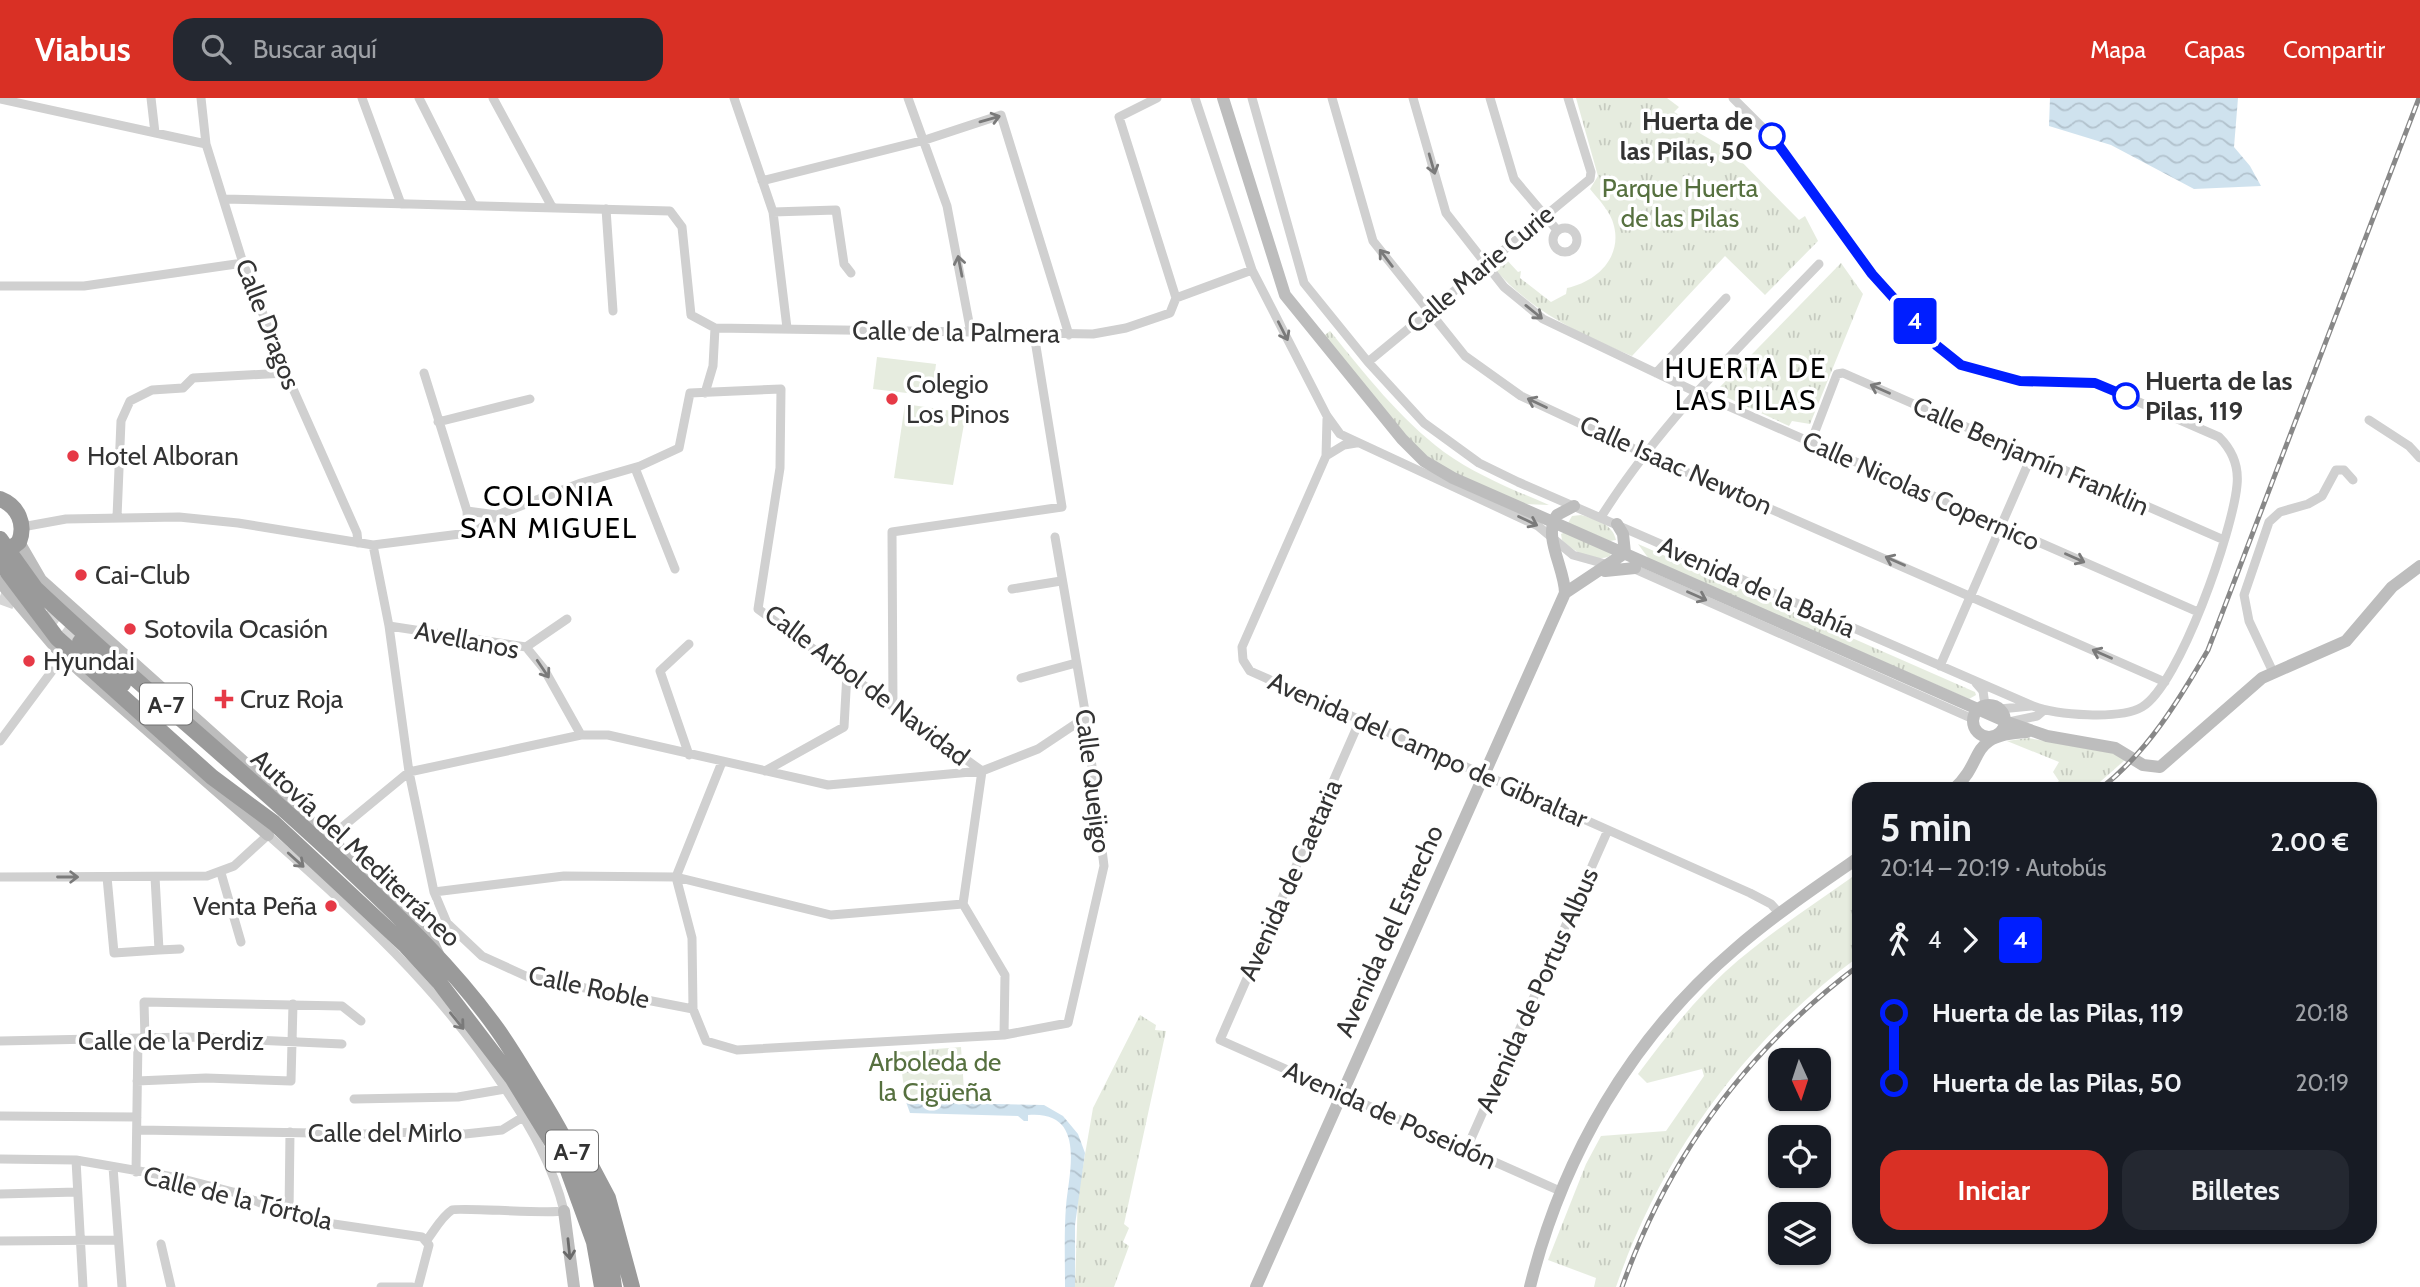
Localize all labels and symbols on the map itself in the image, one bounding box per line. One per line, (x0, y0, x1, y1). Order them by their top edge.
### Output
place label: Huerta de las Pilas, 50 (1620, 105, 1753, 167)
one-way arrow (978, 112, 1000, 125)
marker: Huerta de las Pilas, 50 (1759, 123, 1785, 149)
one-way arrow (1426, 152, 1439, 174)
park label: Parque Huerta de las Pilas (1602, 172, 1759, 234)
street label: Calle Marie Curie (1400, 198, 1560, 340)
one-way arrow (1379, 249, 1393, 268)
street label: Calle Dragos (229, 254, 308, 394)
one-way arrow (953, 255, 966, 278)
line badge: 4 (1892, 298, 1938, 344)
one-way arrow (1524, 304, 1542, 319)
street label: Calle de la Palmera (852, 314, 1061, 350)
one-way arrow (1276, 320, 1290, 341)
district label: HUERTA DE LAS PILAS (1665, 351, 1827, 417)
place label: Huerta de las Pilas, 119 (2145, 365, 2293, 427)
place label: Colegio Los Pinos (906, 368, 1010, 430)
one-way arrow (1869, 382, 1891, 395)
marker: Huerta de las Pilas, 119 (2113, 383, 2139, 409)
street label: Calle Benjamín Franklin (1908, 389, 2154, 523)
marker: Colegio Los Pinos (884, 391, 900, 407)
one-way arrow (1527, 396, 1548, 410)
street label: Calle Isaac Newton (1575, 408, 1777, 522)
street label: Calle Nicolas Copernico (1797, 424, 2045, 558)
place label: Hotel Alboran (87, 440, 239, 472)
marker: Hotel Alboran (65, 448, 81, 464)
district label: COLONIA SAN MIGUEL (460, 479, 638, 545)
one-way arrow (1517, 515, 1538, 529)
street label: Avenida de la Bahía (1654, 529, 1861, 645)
one-way arrow (2064, 552, 2085, 565)
one-way arrow (1884, 554, 1906, 567)
place label: Cai-Club (95, 559, 190, 591)
marker: Cai-Club (73, 567, 89, 583)
one-way arrow (1686, 590, 1707, 603)
street label: Calle Arbol de Navidad (758, 598, 976, 772)
place label: Sotovila Ocasión (144, 613, 328, 645)
street label: Avellanos (412, 614, 522, 666)
marker: Sotovila Ocasión (122, 621, 138, 637)
place label: Hyundai (43, 645, 135, 677)
one-way arrow (2092, 647, 2114, 660)
marker: Hyundai (21, 653, 37, 669)
one-way arrow (536, 659, 550, 678)
street label: Avenida del Campo de Gibraltar (1263, 665, 1593, 835)
place label: Cruz Roja (240, 683, 344, 715)
road number: A-7 (140, 684, 192, 724)
marker: Cruz Roja (214, 689, 234, 709)
street label: Calle Quejigo (1068, 707, 1118, 855)
street label: Autovía del Mediterráneo (244, 742, 468, 954)
street label: Avenida de Caetaria (1231, 774, 1349, 985)
street label: Avenida del Estrecho (1328, 820, 1450, 1042)
one-way arrow (287, 852, 305, 868)
street label: Avenida de Portus Albus (1469, 863, 1605, 1117)
one-way arrow (56, 870, 79, 884)
place label: Venta Peña (193, 890, 318, 922)
marker: Venta Peña (323, 898, 339, 914)
street label: Calle Roble (525, 959, 653, 1015)
one-way arrow (449, 1011, 464, 1029)
street label: Calle de la Perdiz (78, 1025, 264, 1057)
park label: Arboleda de la Cigüeña (869, 1046, 1001, 1108)
north arrow (1768, 1048, 1830, 1111)
street label: Avenida de Poseidón (1279, 1054, 1501, 1176)
street label: Calle del Mirlo (308, 1117, 462, 1149)
road number: A-7 (546, 1130, 598, 1171)
street label: Calle de la Tórtola (140, 1159, 336, 1237)
one-way arrow (563, 1237, 576, 1260)

